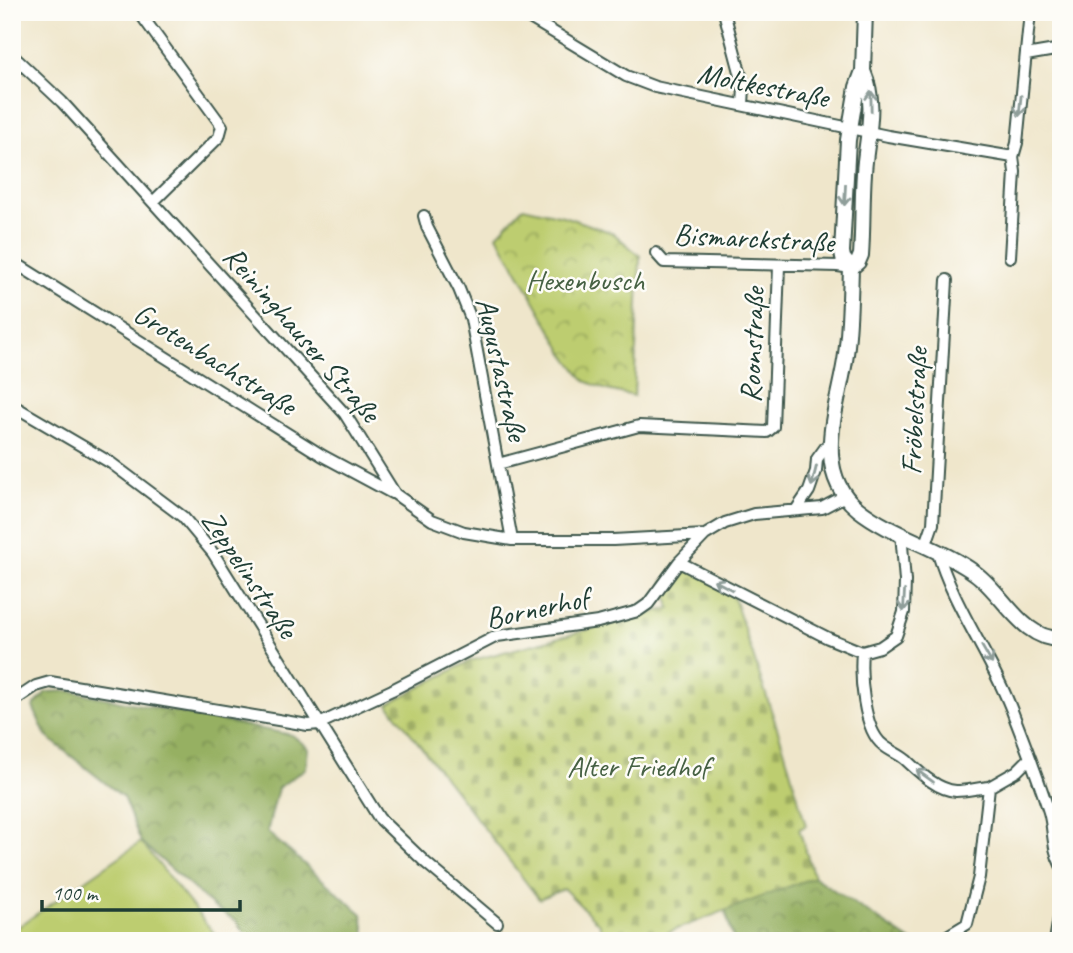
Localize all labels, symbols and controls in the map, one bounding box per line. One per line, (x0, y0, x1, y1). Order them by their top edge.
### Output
street label: Moltkestraße (694, 54, 834, 117)
one-way arrow (864, 89, 877, 112)
one-way arrow (1014, 94, 1027, 117)
one-way arrow (838, 184, 851, 207)
street label: Bismarckstraße (673, 215, 837, 261)
street label: Reininghauser Straße (215, 238, 390, 432)
park label: Hexenbusch (526, 261, 645, 299)
street label: Roonstraße (731, 284, 773, 403)
street label: Grotenbachstraße (127, 294, 305, 425)
street label: Augustastraße (467, 294, 537, 447)
street label: Fröbelstraße (892, 344, 936, 476)
one-way arrow (807, 464, 820, 487)
street label: Zeppelinstraße (193, 503, 308, 647)
street label: Bornerhof (482, 577, 598, 637)
one-way arrow (713, 578, 734, 591)
one-way arrow (897, 590, 910, 612)
one-way arrow (980, 645, 994, 665)
park label: Alter Friedhof (567, 747, 715, 785)
one-way arrow (916, 768, 934, 783)
scale bar (42, 869, 240, 913)
text: 100 m (52, 880, 99, 906)

